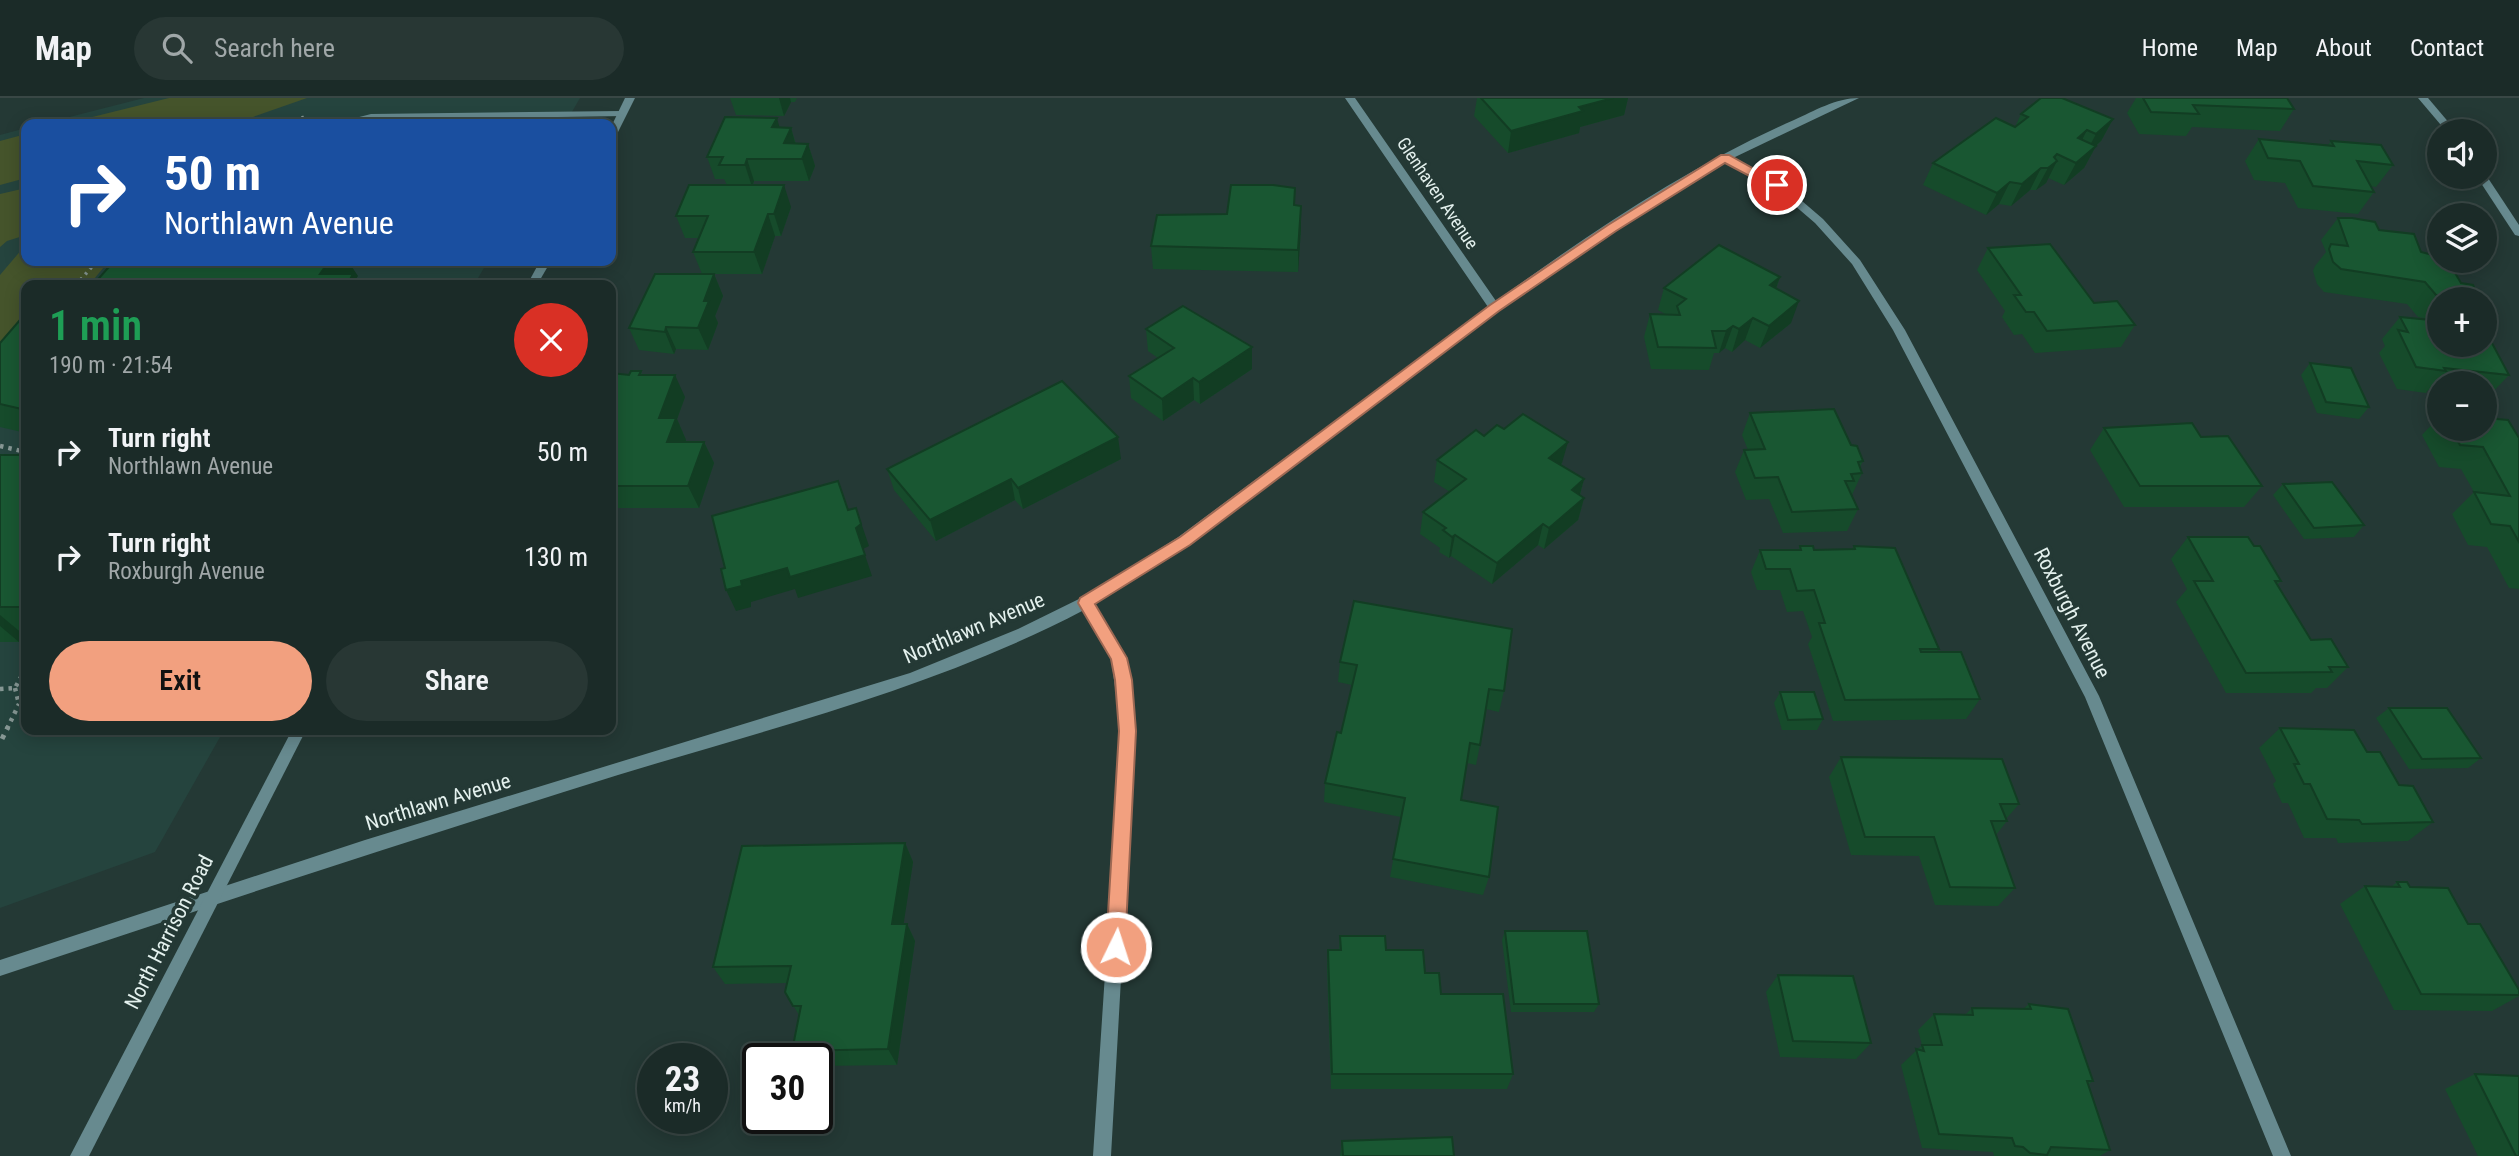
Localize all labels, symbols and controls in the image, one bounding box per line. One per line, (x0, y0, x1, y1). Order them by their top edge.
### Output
search box (134, 17, 624, 80)
text: Map (35, 29, 92, 68)
icon: search (158, 29, 196, 67)
text: Search here (214, 33, 335, 63)
text: Home (2142, 34, 2198, 62)
text: Map (2236, 34, 2278, 62)
text: About (2316, 34, 2372, 62)
text: Contact (2410, 34, 2484, 62)
map controls (2427, 119, 2497, 441)
button: sound (2427, 119, 2497, 189)
street label: Glenhaven Avenue (1393, 133, 1483, 253)
text: 50 m (164, 145, 261, 202)
icon: right (49, 147, 140, 238)
pin (1747, 155, 1807, 215)
icon: arrive (1758, 166, 1796, 204)
button: layers (2427, 203, 2497, 273)
text: Northlawn Avenue (164, 204, 394, 242)
button: + (2427, 287, 2497, 357)
text: 1 min (49, 301, 142, 350)
button: close (514, 303, 588, 377)
text: 190 m · 21:54 (49, 352, 173, 379)
button: − (2427, 371, 2497, 441)
text: Turn right (108, 423, 210, 453)
icon: right (49, 433, 87, 471)
text: 50 m (537, 437, 588, 467)
text: Northlawn Avenue (108, 453, 273, 480)
text: Turn right (108, 528, 210, 558)
icon: right (49, 538, 87, 576)
text: 130 m (524, 542, 588, 572)
street label: Roxburgh Avenue (2029, 544, 2115, 682)
text: Roxburgh Avenue (108, 558, 265, 585)
street label: Northlawn Avenue (900, 587, 1048, 669)
button: Exit (49, 641, 312, 721)
button: Share (326, 641, 588, 721)
street label: Northlawn Avenue (362, 768, 514, 836)
street label: North Harrison Road (120, 851, 218, 1013)
position arrow (1079, 910, 1153, 984)
speed limit sign: 30 (742, 1043, 833, 1134)
text: 23 (665, 1059, 700, 1100)
text: km/h (664, 1095, 701, 1116)

